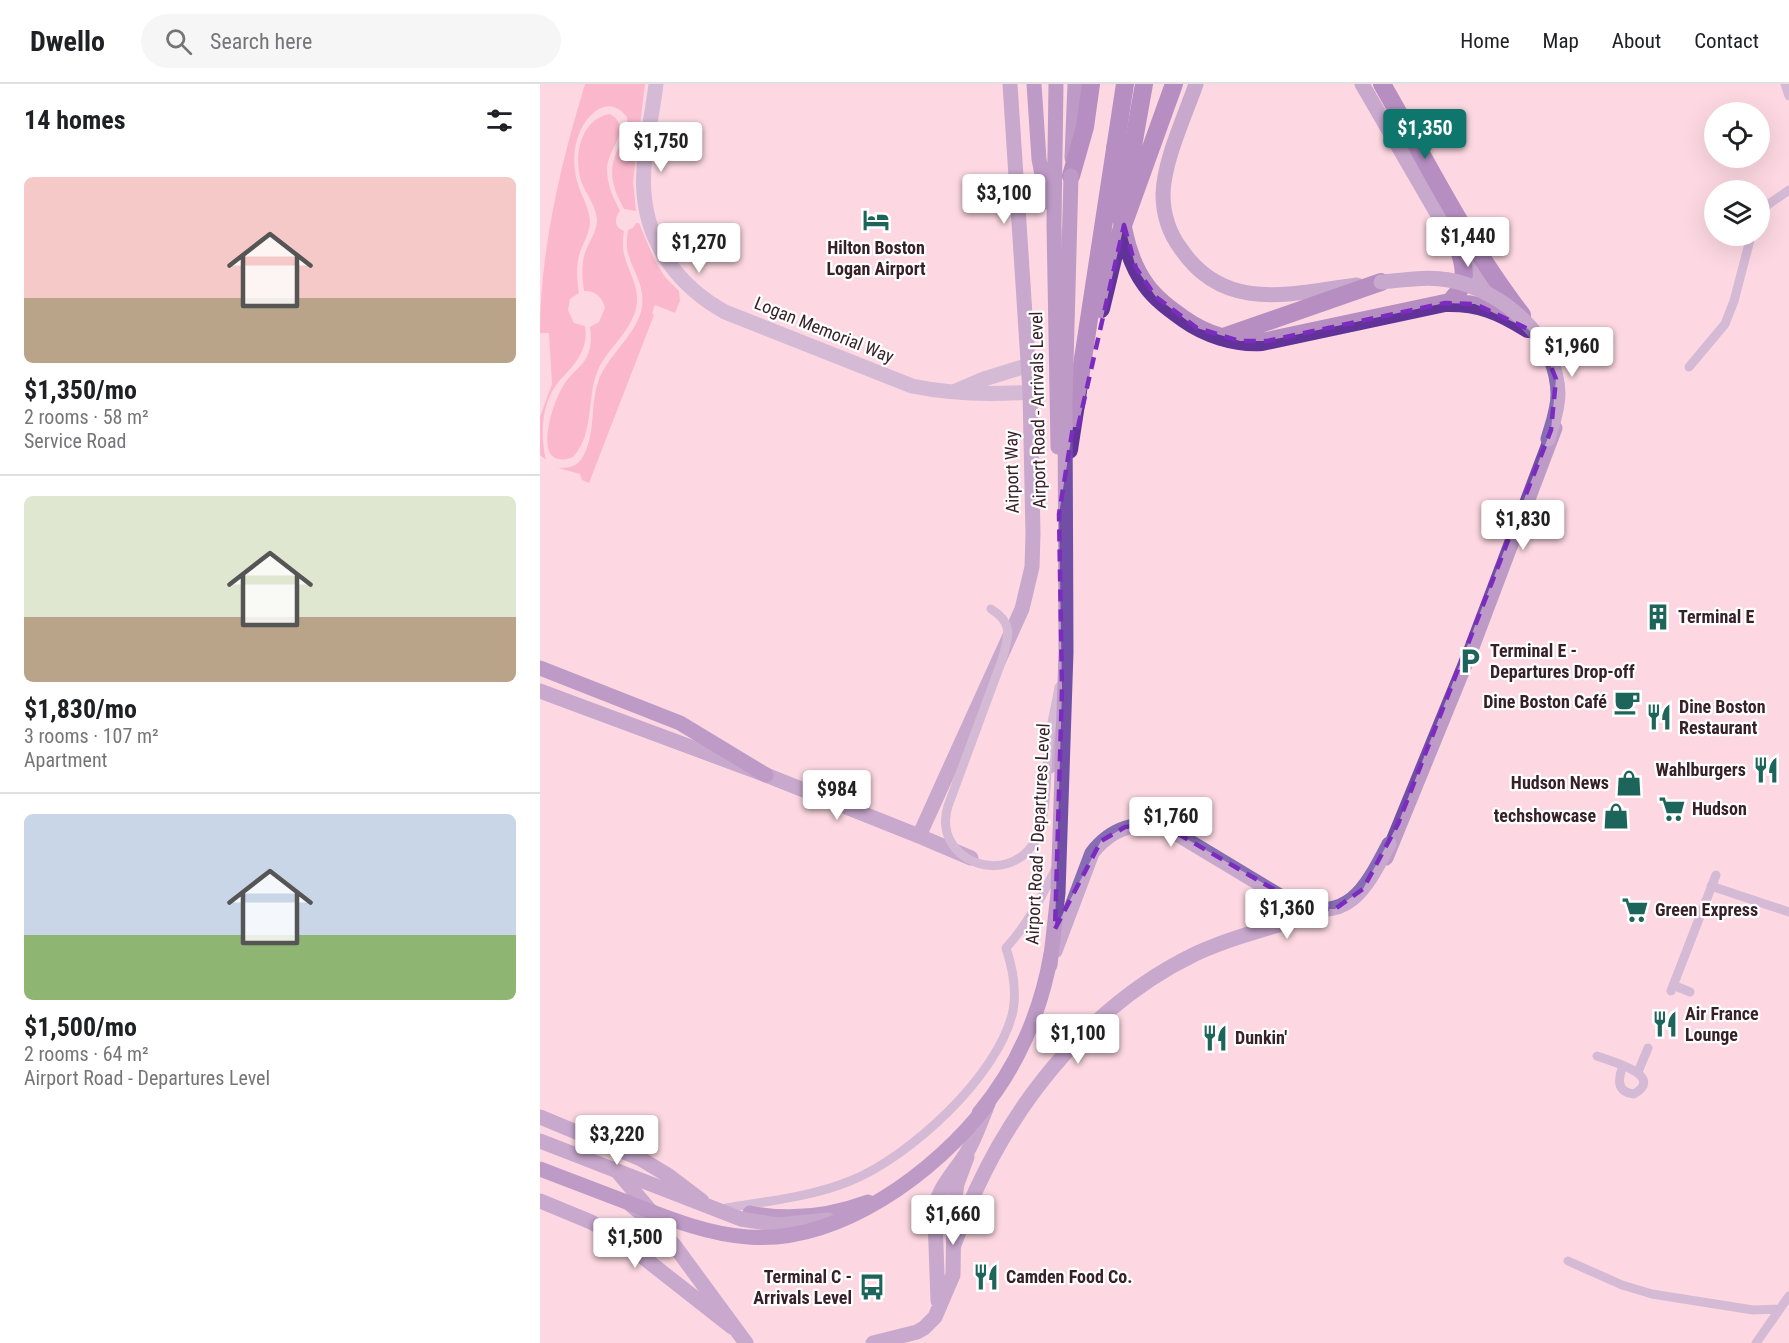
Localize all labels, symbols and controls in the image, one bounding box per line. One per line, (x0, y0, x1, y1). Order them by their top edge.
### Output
search box (141, 14, 561, 68)
text: Dwello (30, 25, 105, 58)
icon: search (162, 25, 195, 58)
text: Search here (210, 29, 312, 54)
text: Home (1460, 29, 1510, 53)
text: Map (1543, 29, 1579, 53)
text: About (1612, 29, 1661, 53)
text: Contact (1694, 29, 1759, 53)
map controls (1704, 102, 1770, 246)
button: locate (1704, 102, 1770, 168)
icon: filters (483, 104, 516, 137)
text: 14 homes (24, 105, 126, 135)
pin: $1,350 (1376, 109, 1474, 160)
text: $1,350 (1397, 116, 1453, 140)
pin: $1,750 (612, 122, 710, 173)
text: $1,750 (633, 129, 689, 153)
pin: $3,100 (955, 174, 1053, 225)
button: layers (1704, 180, 1770, 246)
text: $3,100 (976, 181, 1032, 205)
hotel icon: Hilton Boston Logan Airport (861, 205, 891, 235)
icon: home (216, 216, 324, 324)
pin: $1,440 (1419, 217, 1517, 268)
pin: $1,270 (650, 223, 748, 274)
text: $1,440 (1440, 224, 1496, 248)
text: $1,270 (671, 230, 727, 254)
place label: Hilton Boston Logan Airport (826, 237, 926, 279)
street label: Logan Memorial Way (751, 292, 897, 367)
street label: Airport Road - Arrivals Level (1025, 311, 1050, 509)
pin: $1,960 (1523, 327, 1621, 378)
text: $1,960 (1544, 334, 1600, 358)
text: $1,350/mo (24, 375, 137, 405)
text: 2 rooms · 58 m² (24, 405, 149, 429)
text: Service Road (24, 429, 127, 453)
street label: Airport Way (1000, 430, 1023, 514)
pin: $1,830 (1474, 500, 1572, 551)
text: $1,830 (1495, 507, 1551, 531)
icon: home (216, 535, 324, 643)
building icon: Terminal E (1643, 602, 1673, 632)
place label: Terminal E (1678, 606, 1754, 627)
place label: Terminal E - Departures Drop-off (1490, 640, 1635, 682)
parking icon: Terminal E - Departures Drop-off (1455, 646, 1485, 676)
cafe icon: Dine Boston Café (1612, 687, 1642, 717)
place label: Dine Boston Café (1483, 691, 1607, 712)
text: $1,830/mo (24, 694, 137, 724)
place label: Dine Boston Restaurant (1679, 696, 1766, 738)
restaurant icon: Dine Boston Restaurant (1644, 702, 1674, 732)
street label: Airport Road - Departures Level (1021, 723, 1054, 945)
text: 3 rooms · 107 m² (24, 724, 159, 748)
text: Apartment (24, 748, 108, 772)
restaurant icon: Wahlburgers (1751, 755, 1781, 785)
place label: Wahlburgers (1656, 759, 1746, 780)
shop icon: Hudson News (1614, 768, 1644, 798)
pin: $984 (801, 770, 873, 821)
place label: Hudson News (1511, 772, 1609, 793)
text: $984 (817, 777, 857, 801)
supermarket icon: Hudson (1657, 794, 1687, 824)
pin: $1,760 (1122, 797, 1220, 848)
place label: Hudson (1692, 798, 1747, 819)
shop icon: techshowcase (1601, 801, 1631, 831)
text: $1,760 (1143, 804, 1199, 828)
place label: techshowcase (1494, 805, 1596, 826)
icon: home (216, 853, 324, 961)
pin: $1,360 (1238, 889, 1336, 940)
supermarket icon: Green Express (1620, 895, 1650, 925)
text: $1,360 (1259, 896, 1315, 920)
place label: Green Express (1655, 899, 1758, 920)
place label: Air France Lounge (1685, 1003, 1759, 1045)
restaurant icon: Air France Lounge (1650, 1009, 1680, 1039)
text: $1,500/mo (24, 1012, 137, 1042)
pin: $1,100 (1029, 1014, 1127, 1065)
text: $1,100 (1050, 1021, 1106, 1045)
restaurant icon: Dunkin' (1200, 1023, 1230, 1053)
place label: Dunkin' (1235, 1027, 1287, 1048)
text: 2 rooms · 64 m² (24, 1042, 149, 1066)
text: Airport Road - Departures Level (24, 1066, 270, 1090)
pin: $3,220 (568, 1115, 666, 1166)
text: $3,220 (589, 1122, 645, 1146)
pin: $1,660 (904, 1195, 1002, 1246)
text: $1,660 (925, 1202, 981, 1226)
pin: $1,500 (586, 1218, 684, 1269)
text: $1,500 (607, 1225, 663, 1249)
restaurant icon: Camden Food Co. (971, 1262, 1001, 1292)
place label: Terminal C - Arrivals Level (753, 1266, 852, 1308)
place label: Camden Food Co. (1006, 1266, 1132, 1287)
bus stop icon: Terminal C - Arrivals Level (857, 1272, 887, 1302)

